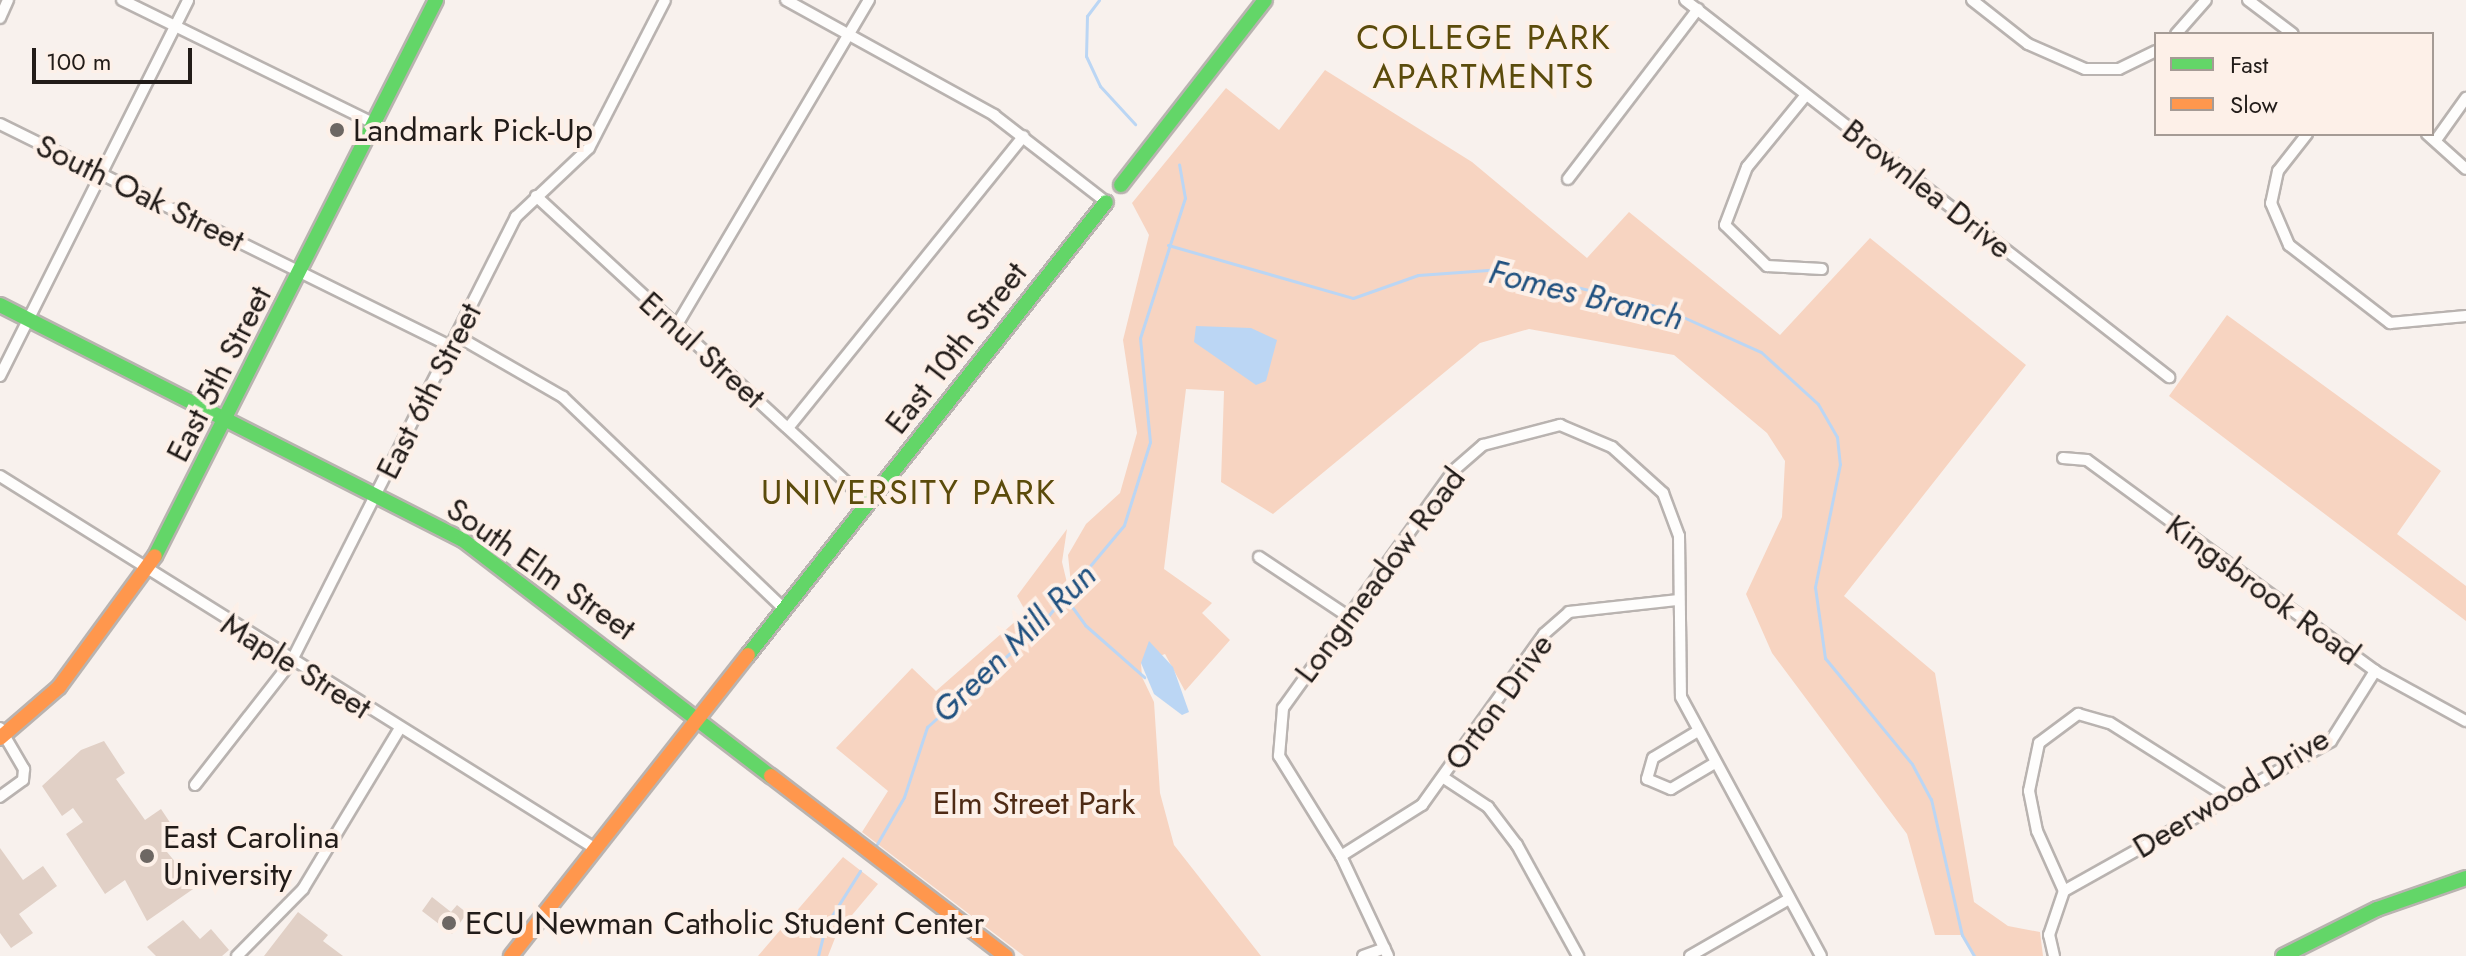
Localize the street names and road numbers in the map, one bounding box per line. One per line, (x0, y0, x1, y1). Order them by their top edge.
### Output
street label: Brownlea Drive (1835, 111, 2019, 267)
street label: South Oak Street (30, 126, 250, 260)
street label: East 10th Street (877, 255, 1035, 441)
street label: East 5th Street (158, 280, 280, 468)
street label: Ernul Street (631, 284, 773, 416)
street label: East 6th Street (368, 297, 490, 485)
street label: Longmeadow Road (1287, 460, 1473, 690)
street label: South Elm Street (439, 490, 643, 648)
street label: Kingsbrook Road (2158, 507, 2368, 673)
street label: Maple Street (214, 605, 378, 727)
street label: Orton Drive (1437, 626, 1561, 778)
street label: Deerwood Drive (2126, 719, 2336, 867)

